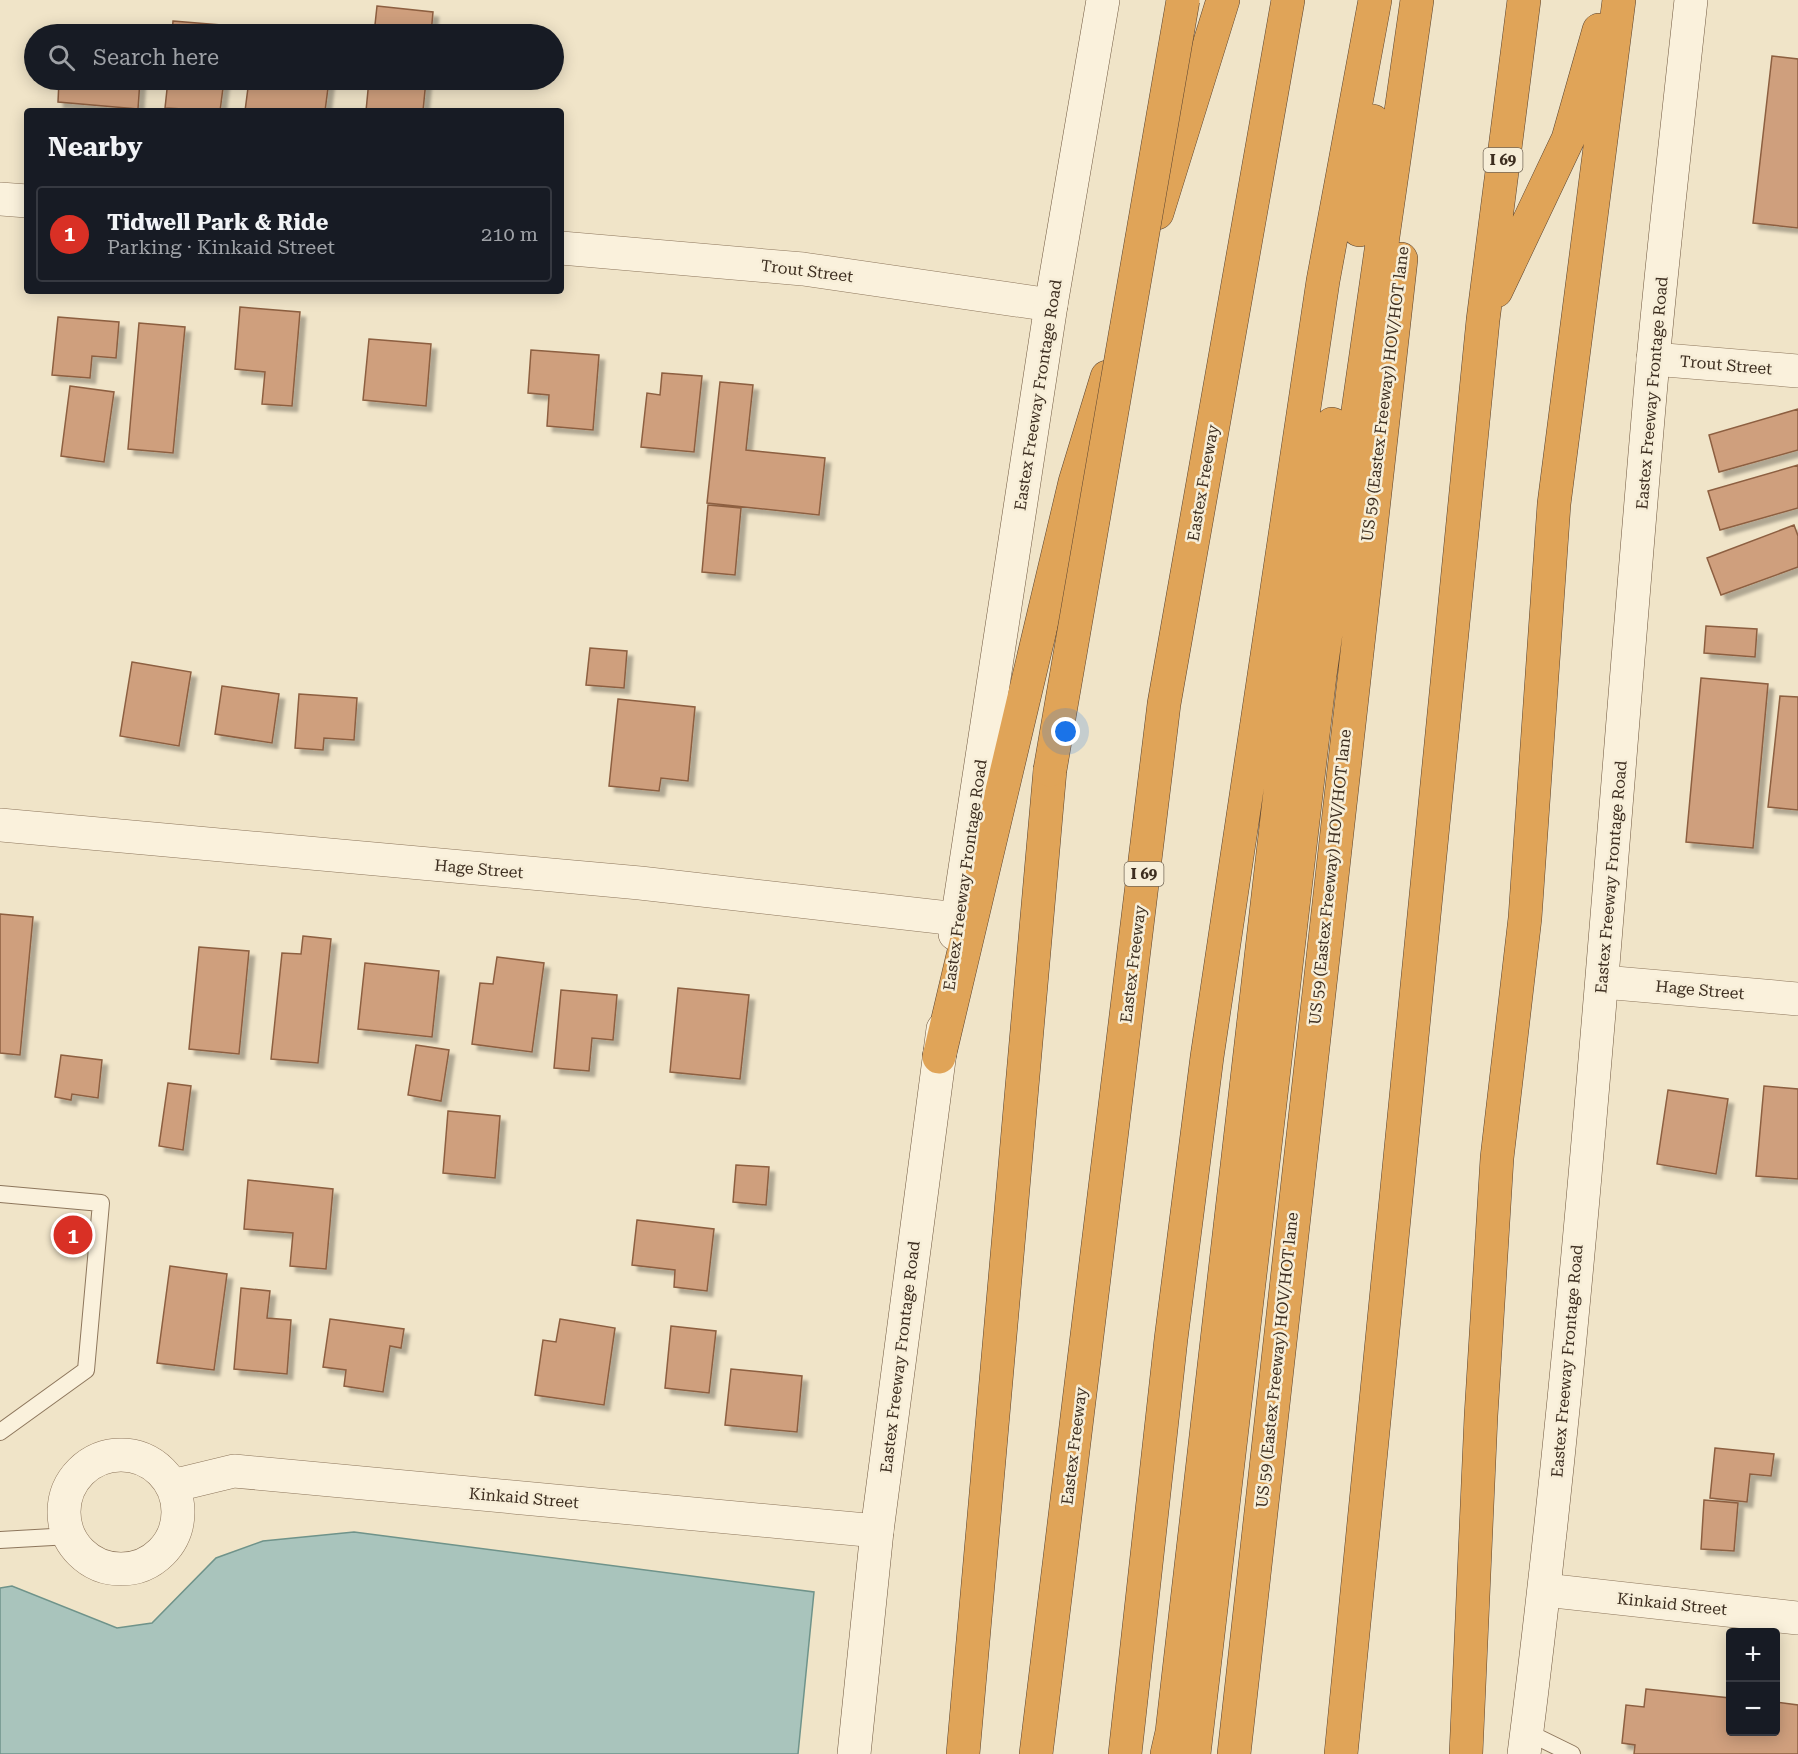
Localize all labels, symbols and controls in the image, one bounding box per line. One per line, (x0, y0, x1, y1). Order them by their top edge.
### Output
search box (24, 24, 564, 90)
icon: search (45, 41, 78, 74)
text: Search here (93, 45, 219, 70)
text: Nearby (48, 132, 142, 162)
road number: I 69 (1484, 148, 1522, 172)
text: Tidwell Park & Ride (107, 210, 328, 235)
text: 1 (64, 222, 75, 246)
text: 210 m (481, 222, 538, 246)
text: Parking · Kinkaid Street (107, 235, 335, 259)
street label: US 59 (Eastex Freeway) HOV/HOT lane (1357, 245, 1413, 543)
street label: Trout Street (760, 256, 854, 286)
street label: Eastex Freeway Frontage Road (1632, 276, 1672, 510)
street label: Eastex Freeway Frontage Road (1010, 278, 1066, 512)
street label: Trout Street (1679, 351, 1773, 379)
street label: Eastex Freeway (1183, 423, 1223, 543)
your location (1051, 717, 1080, 746)
street label: US 59 (Eastex Freeway) HOV/HOT lane (1305, 728, 1355, 1026)
street label: Eastex Freeway Frontage Road (939, 758, 991, 992)
street label: Eastex Freeway Frontage Road (1591, 760, 1631, 994)
street label: Hage Street (434, 856, 524, 882)
road number: I 69 (1124, 862, 1164, 886)
street label: Eastex Freeway (1116, 904, 1150, 1024)
street label: Hage Street (1655, 977, 1745, 1003)
street label: US 59 (Eastex Freeway) HOV/HOT lane (1252, 1211, 1302, 1509)
pin: 1 (54, 1212, 92, 1258)
street label: Eastex Freeway Frontage Road (876, 1240, 924, 1474)
street label: Eastex Freeway Frontage Road (1547, 1244, 1587, 1478)
street label: Eastex Freeway (1057, 1386, 1091, 1506)
street label: Kinkaid Street (468, 1484, 580, 1512)
street label: Kinkaid Street (1616, 1589, 1728, 1619)
map controls (1726, 1628, 1780, 1736)
button: + (1726, 1628, 1780, 1682)
button: − (1726, 1682, 1780, 1736)

